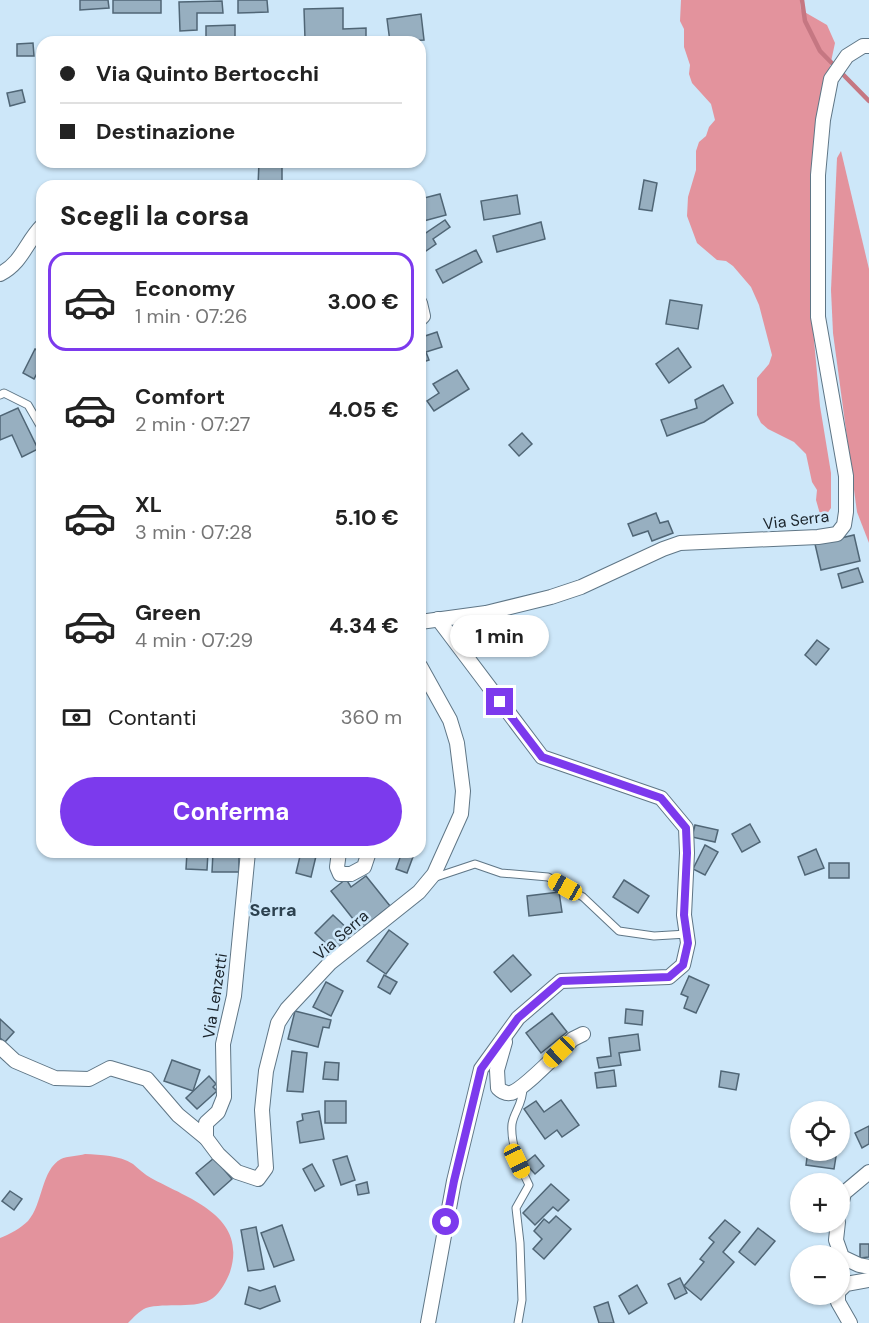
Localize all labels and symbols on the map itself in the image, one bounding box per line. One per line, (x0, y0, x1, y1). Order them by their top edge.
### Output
street label: Via Serra (762, 506, 830, 534)
callout: 1 min (450, 615, 550, 657)
route end (486, 688, 513, 715)
car (545, 870, 585, 904)
district label: Serra (250, 898, 296, 922)
street label: Via Serra (309, 905, 373, 965)
street label: Via Lenzetti (198, 952, 232, 1040)
car (540, 1033, 578, 1071)
car (501, 1141, 533, 1181)
route start (432, 1208, 459, 1235)

